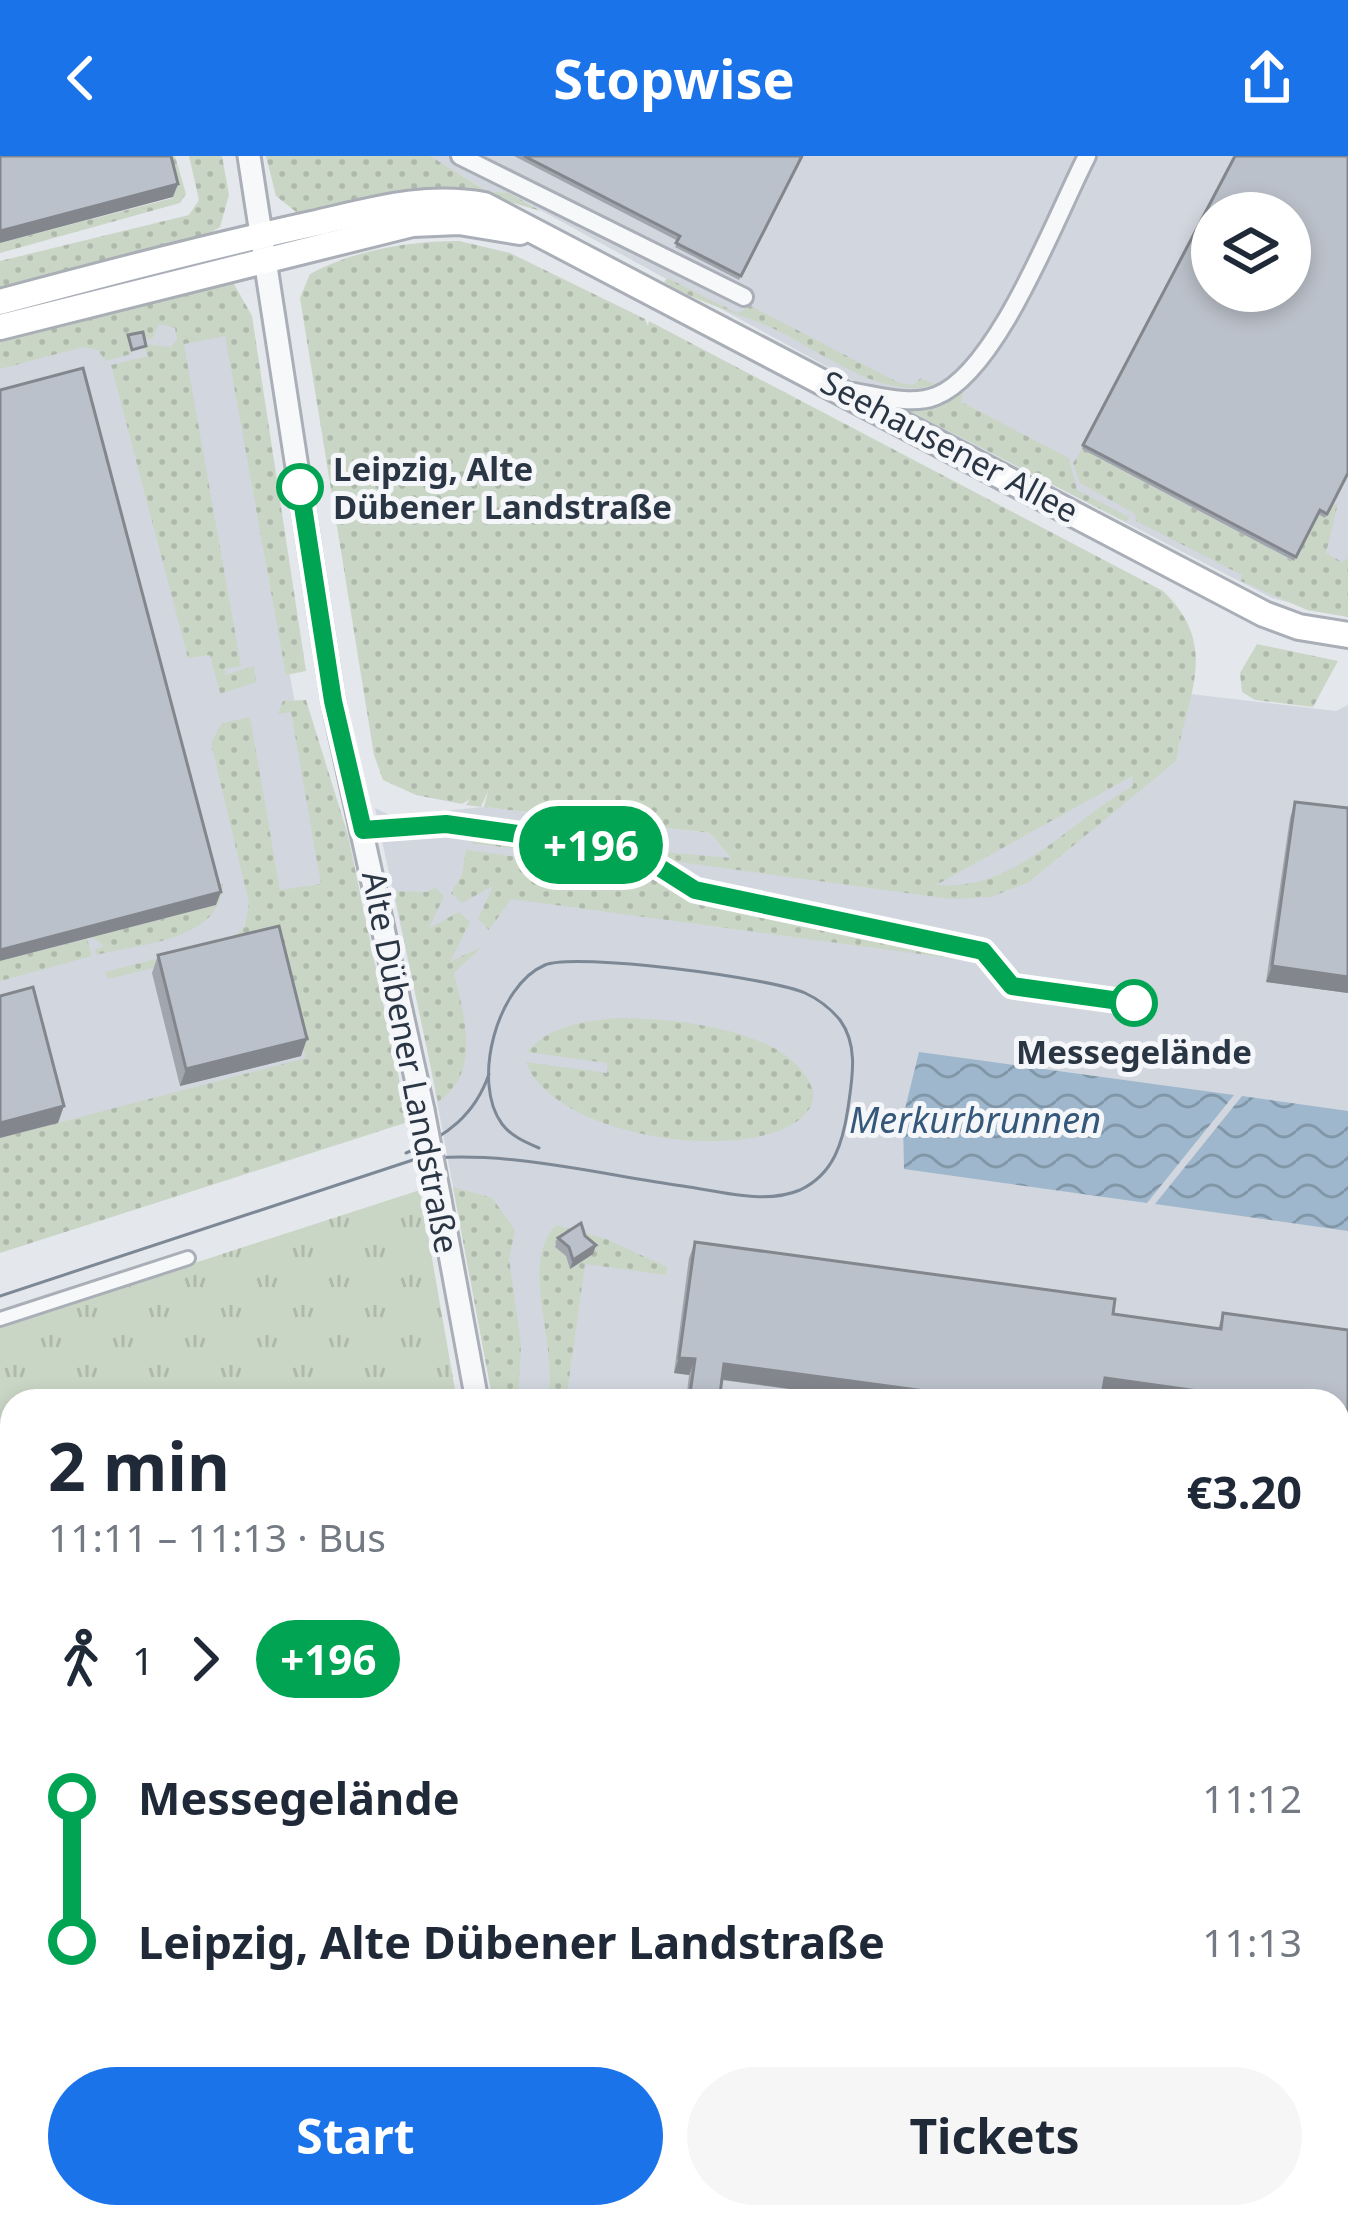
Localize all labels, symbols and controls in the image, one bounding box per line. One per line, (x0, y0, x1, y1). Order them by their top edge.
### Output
text: Stopwise (553, 41, 795, 115)
icon: back (48, 45, 114, 111)
icon: share (1234, 45, 1300, 111)
map controls (1191, 192, 1311, 312)
button: layers (1191, 192, 1311, 312)
street label: Seehausener Allee (813, 359, 1087, 533)
place label: Leipzig, Alte Dübener Landstraße (333, 446, 672, 529)
marker: Leipzig, Alte Dübener Landstraße (278, 465, 322, 509)
line badge: +196 (507, 806, 675, 884)
text: +196 (543, 816, 639, 873)
street label: Alte Dübener Landstraße (352, 867, 470, 1257)
marker: Messegelände (1112, 981, 1156, 1025)
place label: Messegelände (1016, 1029, 1252, 1074)
water label: Merkurbrunnen (849, 1095, 1101, 1144)
text: 2 min (48, 1420, 230, 1510)
text: €3.20 (1186, 1461, 1302, 1522)
text: 11:11 – 11:13 · Bus (48, 1510, 386, 1563)
icon: walk (48, 1626, 114, 1692)
icon: forward (172, 1626, 238, 1692)
text: +196 (280, 1630, 376, 1687)
text: 1 (132, 1633, 154, 1686)
text: Messegelände (138, 1767, 460, 1828)
text: 11:12 (1202, 1771, 1302, 1824)
text: Leipzig, Alte Dübener Landstraße (138, 1911, 885, 1972)
text: 11:13 (1202, 1915, 1302, 1968)
button: Start (48, 2067, 663, 2205)
button: Tickets (687, 2067, 1302, 2205)

